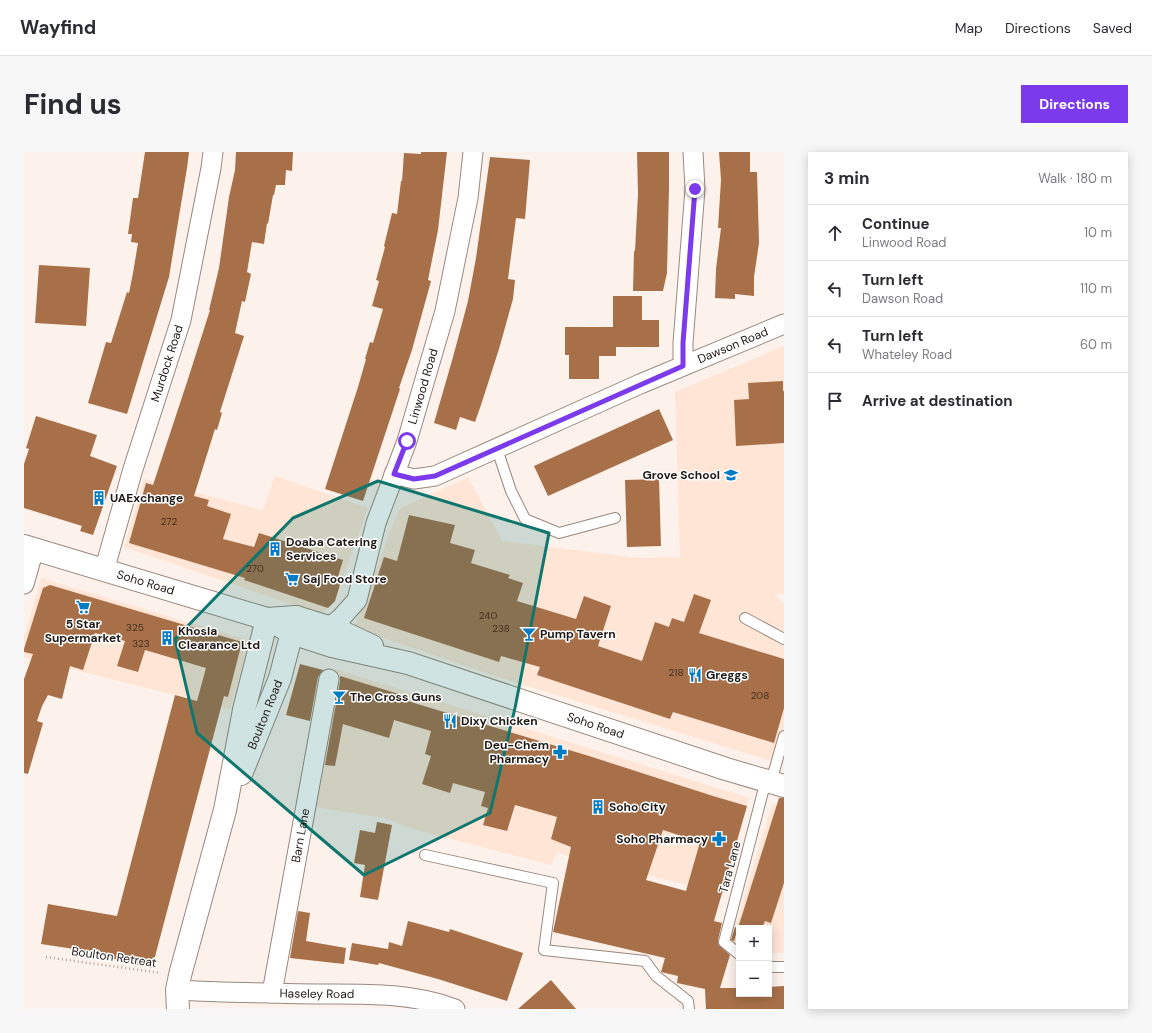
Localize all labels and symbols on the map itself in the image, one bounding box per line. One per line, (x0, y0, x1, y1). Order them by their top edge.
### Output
route end (686, 180, 704, 198)
street label: Murdock Road (147, 323, 187, 404)
street label: Dawson Road (695, 324, 770, 367)
street label: Linwood Road (404, 347, 442, 426)
route start (398, 432, 416, 450)
place label: Grove School (642, 467, 720, 483)
school or university icon: Grove School (723, 467, 739, 483)
building icon: UAExchange (91, 490, 107, 506)
place label: UAExchange (110, 490, 183, 506)
house number: 272 (161, 515, 177, 528)
place label: Doaba Catering Services (286, 534, 377, 564)
building icon: Doaba Catering Services (267, 541, 283, 557)
house number: 270 (246, 562, 264, 575)
street label: Soho Road (115, 566, 176, 599)
supermarket icon: Saj Food Store (284, 571, 300, 587)
place label: Saj Food Store (303, 571, 387, 587)
supermarket icon: 5 Star Supermarket (75, 599, 91, 615)
house number: 240 (479, 609, 497, 622)
place label: 5 Star Supermarket (45, 616, 121, 646)
house number: 325 (126, 621, 144, 634)
house number: 238 (492, 622, 510, 635)
place label: Khosla Clearance Ltd (178, 623, 260, 653)
bar icon: Pump Tavern (521, 626, 537, 642)
place label: Pump Tavern (540, 626, 616, 642)
building icon: Khosla Clearance Ltd (159, 630, 175, 646)
house number: 323 (132, 637, 150, 650)
house number: 218 (669, 666, 683, 679)
restaurant icon: Greggs (687, 667, 703, 683)
place label: Greggs (706, 667, 748, 683)
street label: Boulton Road (244, 678, 286, 752)
bar icon: The Cross Guns (331, 689, 347, 705)
place label: The Cross Guns (350, 689, 442, 705)
house number: 208 (751, 689, 769, 702)
street label: Soho Road (565, 709, 626, 742)
restaurant icon: Dixy Chicken (442, 713, 458, 729)
place label: Dixy Chicken (461, 713, 538, 729)
place label: Deu-Chem Pharmacy (484, 737, 550, 767)
pharmacy icon: Deu-Chem Pharmacy (552, 744, 568, 760)
building icon: Soho City (590, 799, 606, 815)
place label: Soho City (609, 799, 666, 815)
street label: Barn Lane (288, 807, 313, 864)
place label: Soho Pharmacy (616, 831, 709, 847)
pharmacy icon: Soho Pharmacy (711, 831, 727, 847)
street label: Tara Lane (715, 839, 745, 895)
street label: Boulton Retreat (70, 943, 158, 971)
street label: Haseley Road (279, 985, 354, 1002)

